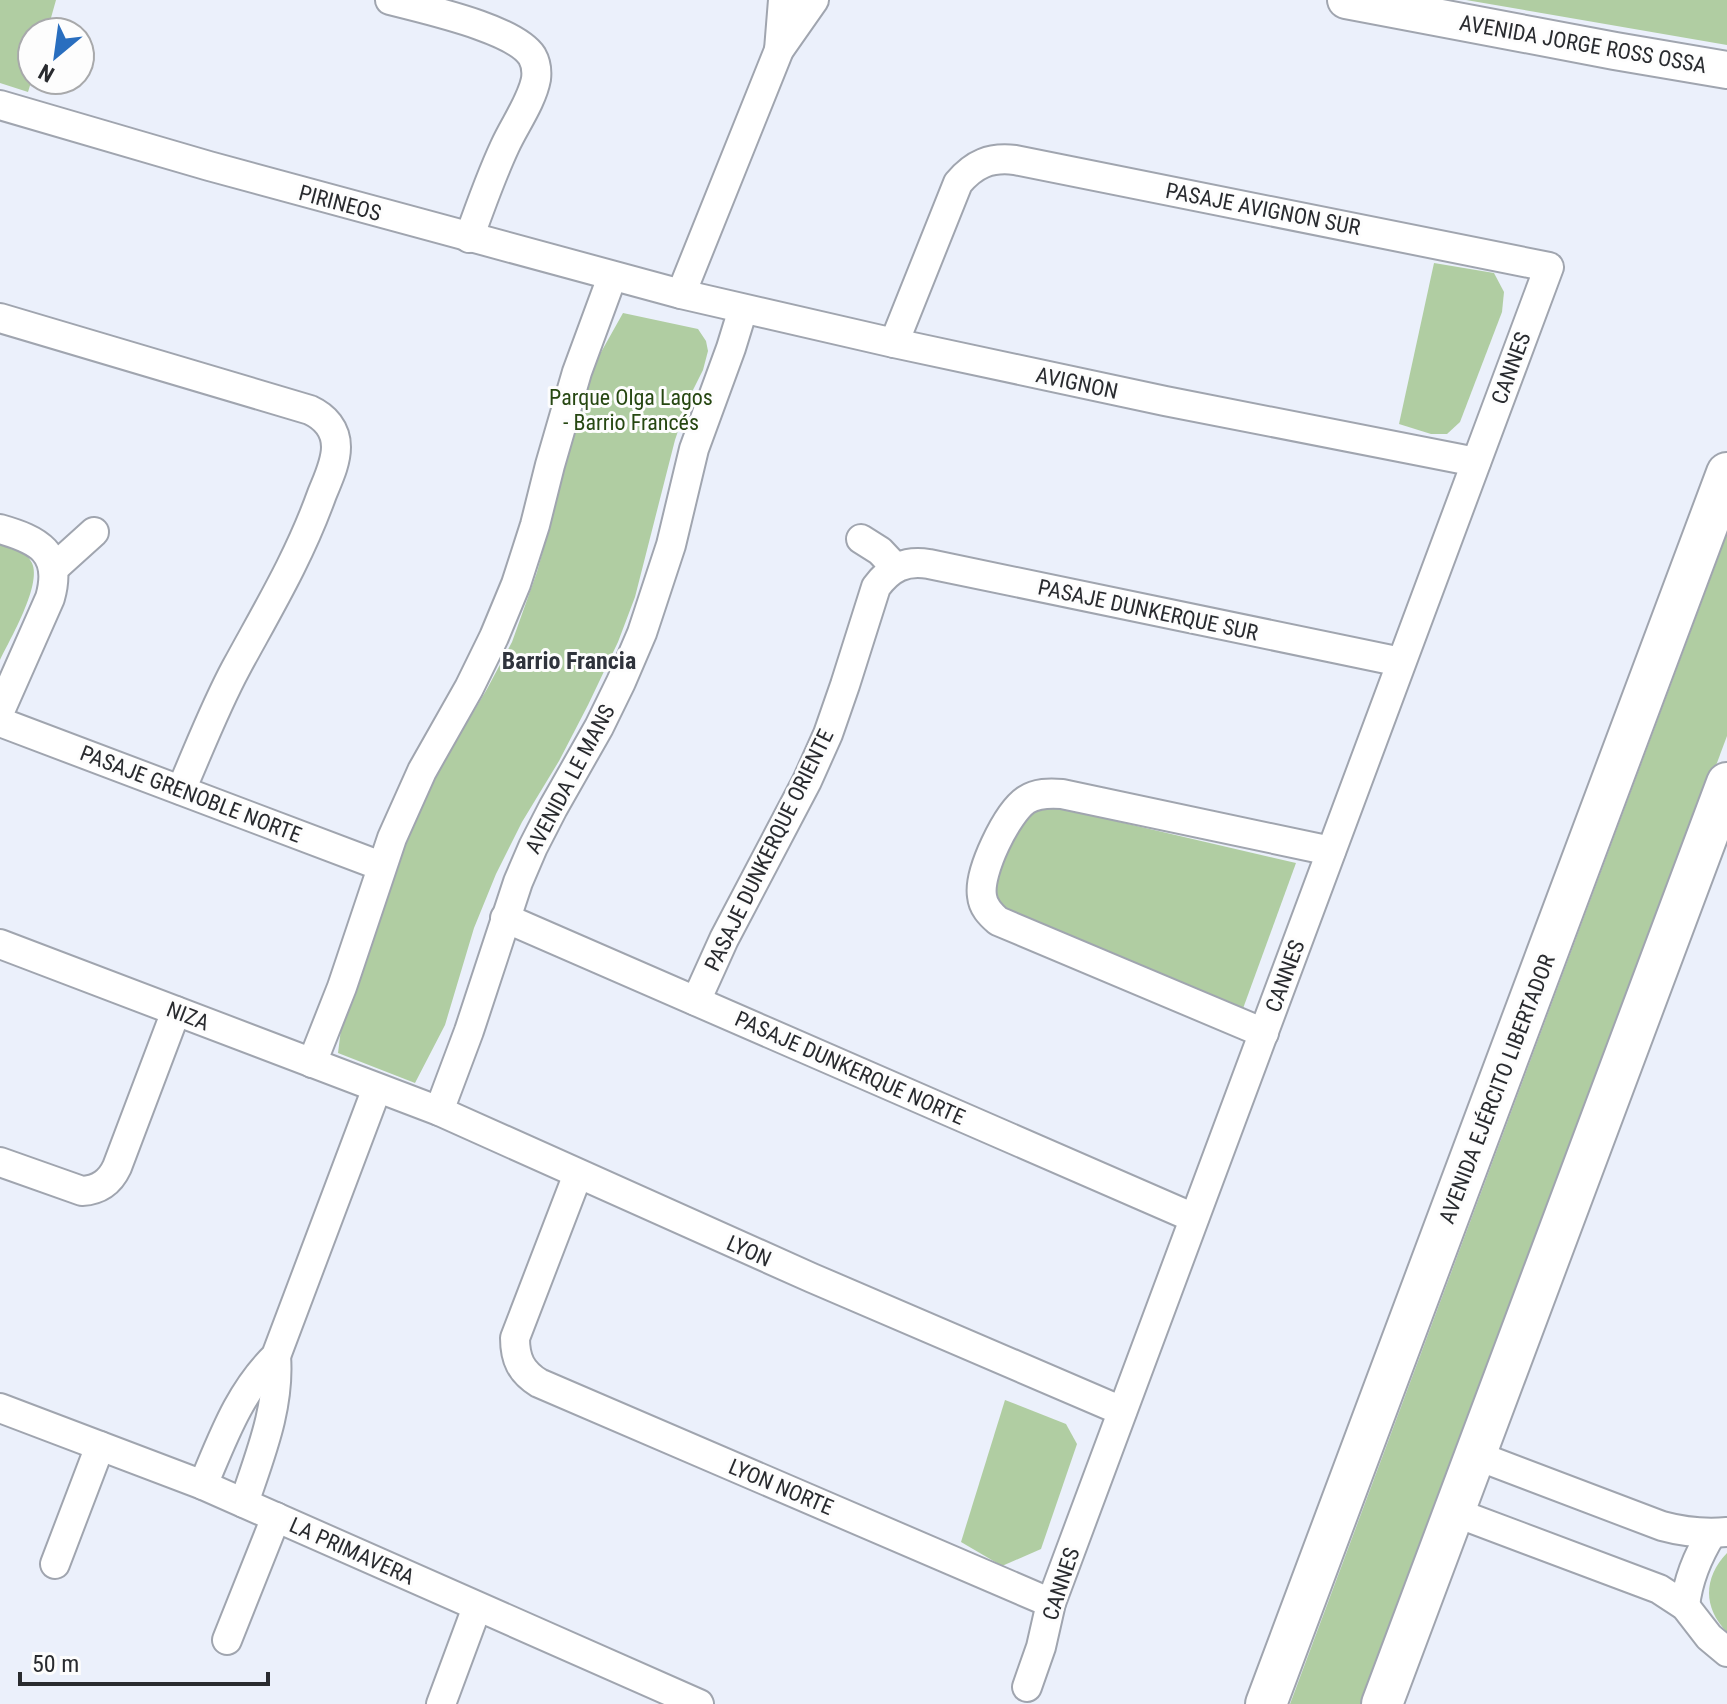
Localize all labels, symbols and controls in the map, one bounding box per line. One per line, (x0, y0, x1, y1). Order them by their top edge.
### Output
street label: AVENIDA JORGE ROSS OSSA (1458, 10, 1709, 78)
north arrow (16, 16, 96, 96)
text: N (35, 59, 59, 87)
street label: PASAJE AVIGNON SUR (1164, 178, 1363, 240)
street label: PIRINEOS (296, 180, 384, 226)
street label: CANNES (1486, 329, 1536, 407)
street label: AVIGNON (1034, 362, 1120, 404)
park label: Parque Olga Lagos - Barrio Francés (549, 385, 713, 435)
street label: PASAJE DUNKERQUE SUR (1036, 574, 1261, 646)
district label: Barrio Francia (502, 647, 636, 675)
street label: AVENIDA LE MANS (520, 700, 620, 858)
street label: PASAJE DUNKERQUE ORIENTE (699, 725, 839, 975)
street label: PASAJE GRENOBLE NORTE (77, 740, 305, 848)
street label: CANNES (1260, 937, 1310, 1015)
street label: AVENIDA EJÉRCITO LIBERTADOR (1434, 951, 1560, 1227)
street label: NIZA (163, 997, 213, 1036)
street label: PASAJE DUNKERQUE NORTE (731, 1006, 969, 1130)
street label: LYON (723, 1230, 775, 1272)
street label: LYON NORTE (725, 1454, 837, 1520)
street label: LA PRIMAVERA (286, 1512, 419, 1590)
street label: CANNES (1038, 1545, 1084, 1623)
scale bar (20, 1636, 268, 1686)
text: 50 m (32, 1650, 79, 1678)

